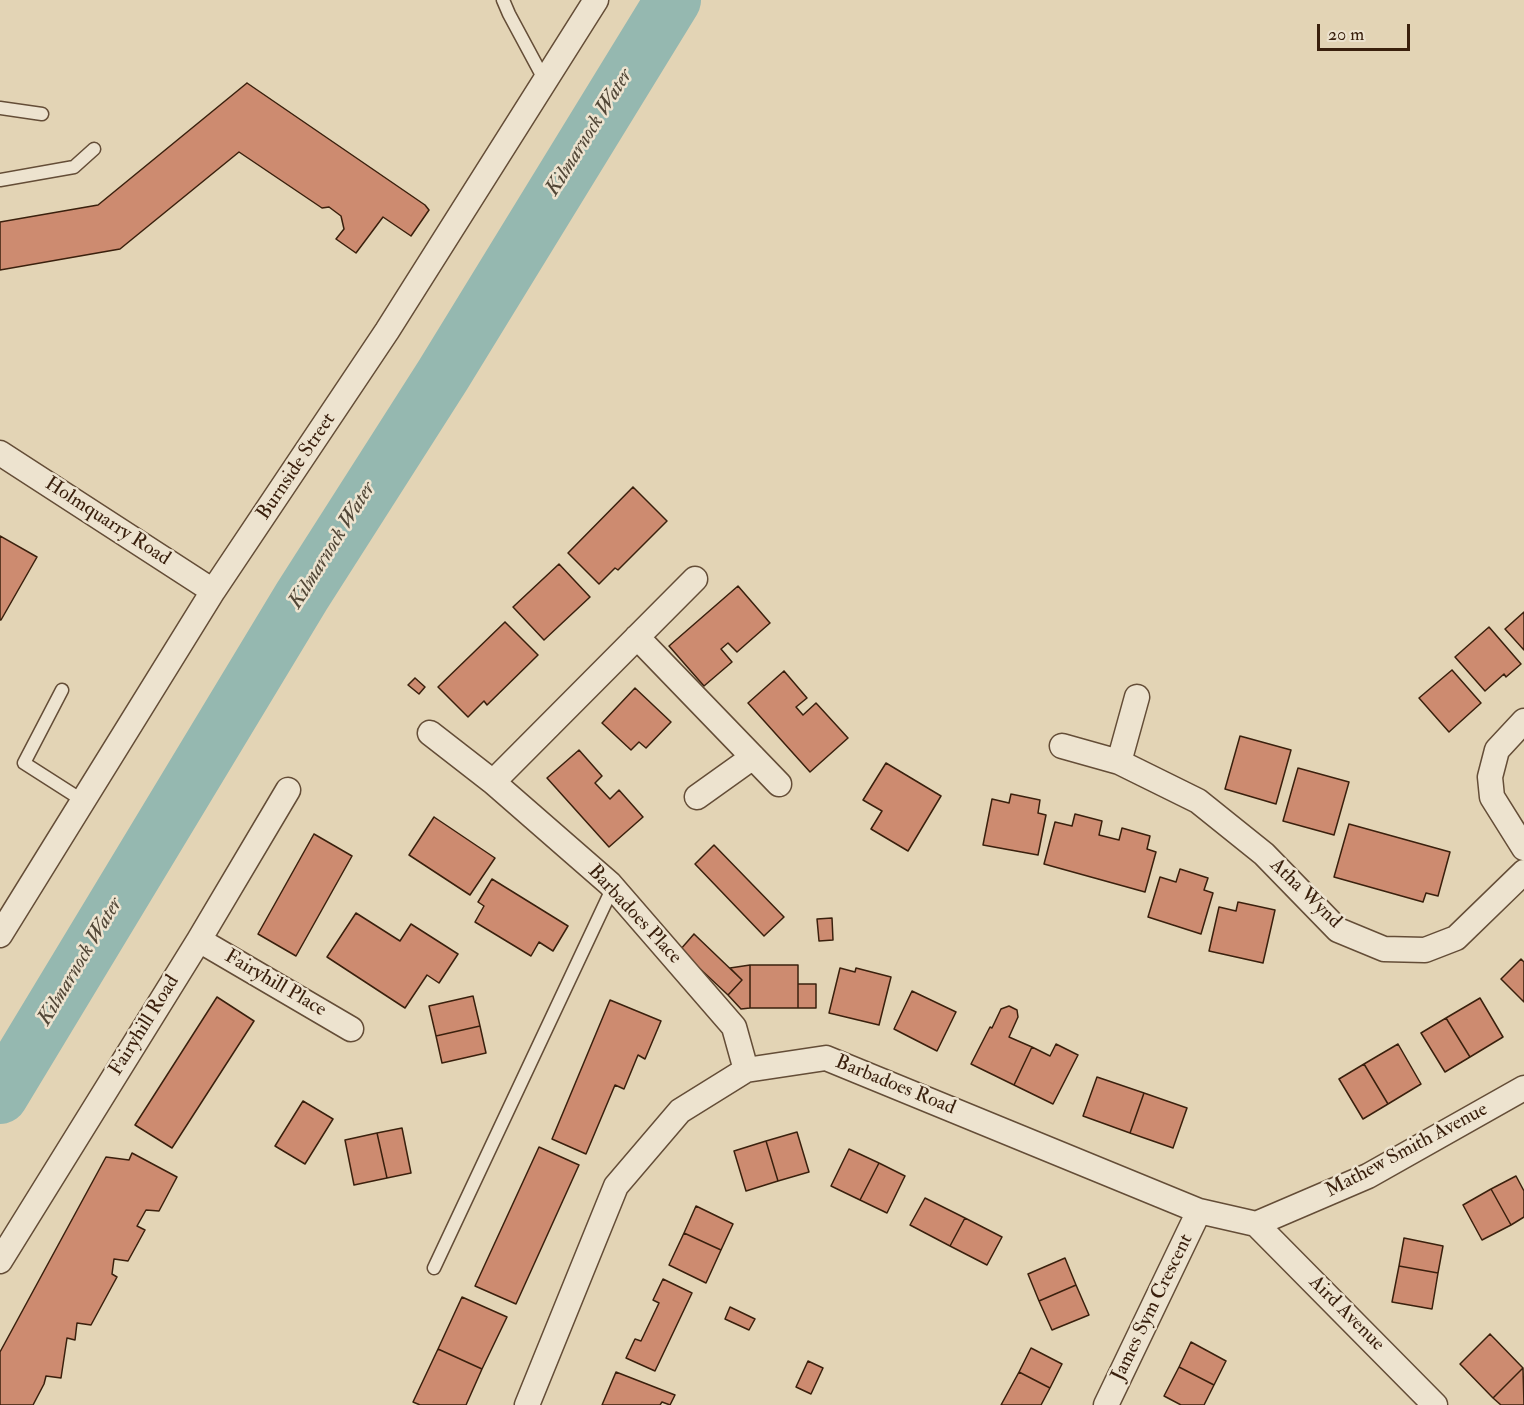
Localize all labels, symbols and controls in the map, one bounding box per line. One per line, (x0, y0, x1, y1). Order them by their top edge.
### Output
scale bar (1320, 12, 1413, 50)
text: 20 m (1328, 23, 1364, 46)
water label: Kilmarnock Water (541, 65, 639, 201)
street label: Burnside Street (252, 409, 342, 525)
street label: Holmquarry Road (40, 472, 174, 572)
water label: Kilmarnock Water (284, 478, 382, 614)
street label: Atha Wynd (1264, 854, 1346, 934)
street label: Barbadoes Place (582, 860, 686, 970)
water label: Kilmarnock Water (33, 894, 129, 1030)
street label: Fairyhill Place (220, 945, 330, 1023)
street label: Fairyhill Road (105, 971, 185, 1081)
street label: Barbadoes Road (831, 1051, 959, 1121)
street label: Mathew Smith Avenue (1322, 1098, 1492, 1204)
street label: James Sym Crescent (1107, 1231, 1199, 1385)
street label: Aird Avenue (1303, 1271, 1389, 1357)

